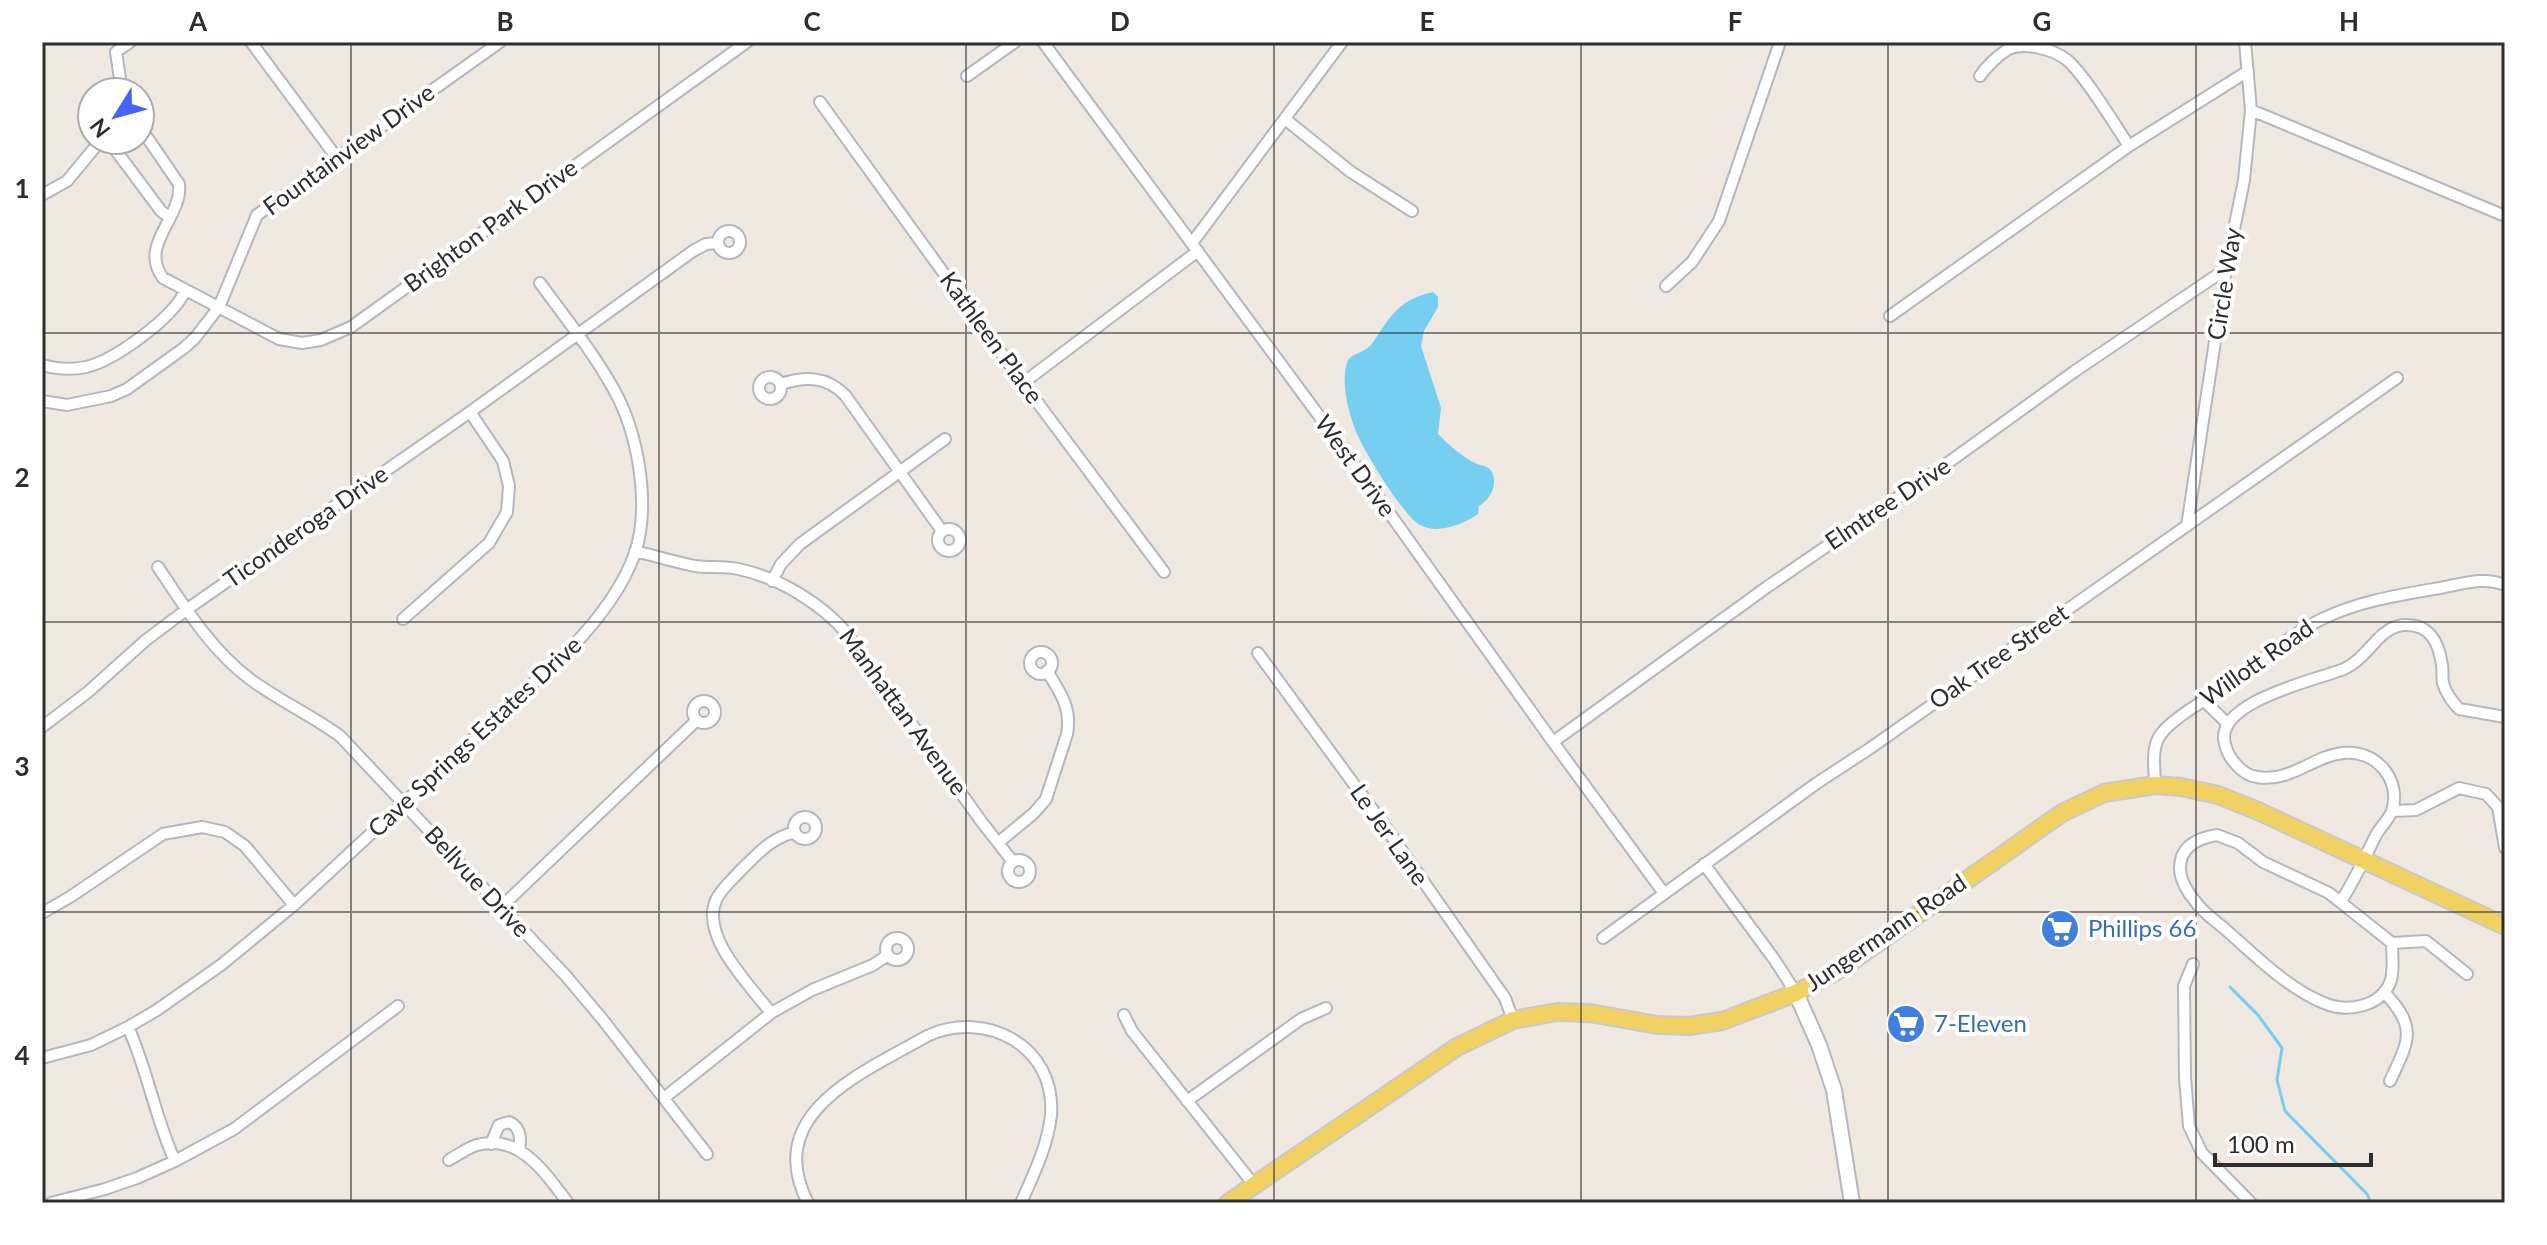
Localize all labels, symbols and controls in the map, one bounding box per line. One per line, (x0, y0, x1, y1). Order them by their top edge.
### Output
text: A (188, 5, 208, 37)
text: B (496, 5, 514, 37)
text: C (803, 5, 821, 37)
text: D (1110, 5, 1130, 37)
text: E (1420, 5, 1434, 37)
text: F (1728, 5, 1742, 37)
text: G (2033, 5, 2051, 37)
text: H (2339, 5, 2359, 37)
north arrow (76, 76, 156, 156)
street label: Fountainview Drive (257, 77, 439, 221)
text: N (84, 113, 116, 143)
street label: Brighton Park Drive (398, 152, 583, 297)
text: 1 (14, 172, 30, 204)
street label: Circle Way (2200, 225, 2247, 342)
street label: Kathleen Place (935, 265, 1050, 409)
street label: West Drive (1310, 409, 1403, 522)
street label: Elmtree Drive (1819, 450, 1955, 555)
street label: Ticonderoga Drive (217, 458, 393, 593)
text: 2 (14, 461, 30, 493)
street label: Oak Tree Street (1923, 597, 2073, 714)
street label: Willott Road (2194, 612, 2318, 711)
street label: Manhattan Avenue (834, 622, 974, 800)
street label: Cave Springs Estates Drive (361, 629, 587, 842)
text: 3 (14, 750, 30, 782)
street label: Le Jer Lane (1345, 778, 1436, 890)
street label: Bellvue Drive (419, 819, 537, 942)
street label: Jungermann Road (1799, 867, 1971, 996)
supermarket icon: Phillips 66 (2039, 908, 2081, 950)
place label: Phillips 66 (2088, 913, 2196, 942)
supermarket icon: 7-Eleven (1885, 1003, 1927, 1045)
place label: 7-Eleven (1934, 1008, 2027, 1037)
text: 4 (14, 1039, 30, 1071)
scale bar (2215, 1117, 2371, 1167)
text: 100 m (2227, 1129, 2295, 1158)

